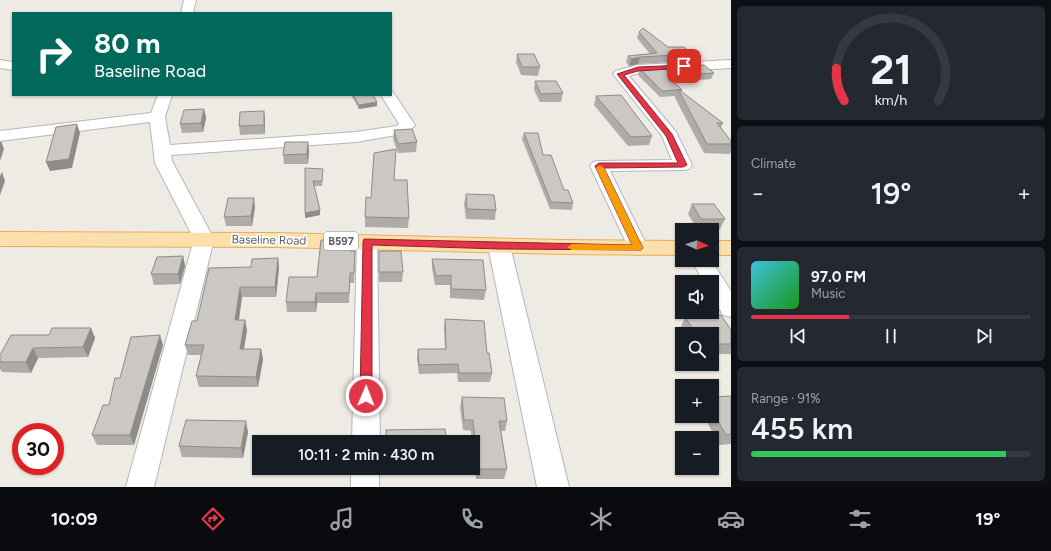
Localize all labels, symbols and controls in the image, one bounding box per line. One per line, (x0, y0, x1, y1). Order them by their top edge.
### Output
text: 80 m (94, 26, 160, 60)
icon: right (28, 28, 80, 80)
text: 21 (870, 44, 912, 94)
pin (667, 49, 701, 83)
icon: arrive (673, 55, 695, 77)
text: Baseline Road (94, 60, 206, 82)
text: km/h (875, 91, 907, 109)
text: Climate (751, 156, 796, 171)
text: 19° (870, 175, 912, 212)
text: − (751, 180, 765, 207)
text: + (1017, 180, 1031, 207)
north arrow (675, 223, 719, 267)
map controls (675, 223, 719, 475)
street label: Baseline Road (231, 232, 307, 248)
road number: B597 (324, 232, 358, 250)
text: 97.0 FM (811, 268, 866, 286)
button: sound (675, 275, 719, 319)
text: Music (811, 286, 845, 301)
icon: previous (787, 325, 809, 347)
icon: pause (880, 325, 902, 347)
icon: next (973, 325, 995, 347)
button: search (675, 327, 719, 371)
position arrow (345, 375, 387, 417)
button: + (675, 379, 719, 423)
text: Range · 91% (751, 391, 820, 406)
text: 455 km (751, 410, 853, 447)
speed limit sign: 30 (12, 423, 64, 475)
button: − (675, 431, 719, 475)
text: 10:11 · 2 min · 430 m (298, 446, 434, 464)
icon: directions (199, 505, 227, 533)
icon: music (328, 505, 356, 533)
icon: phone (458, 505, 486, 533)
icon: climate (587, 505, 615, 533)
icon: car (717, 505, 745, 533)
icon: filters (846, 505, 874, 533)
text: 10:09 (51, 508, 98, 530)
text: 19° (975, 508, 1000, 530)

